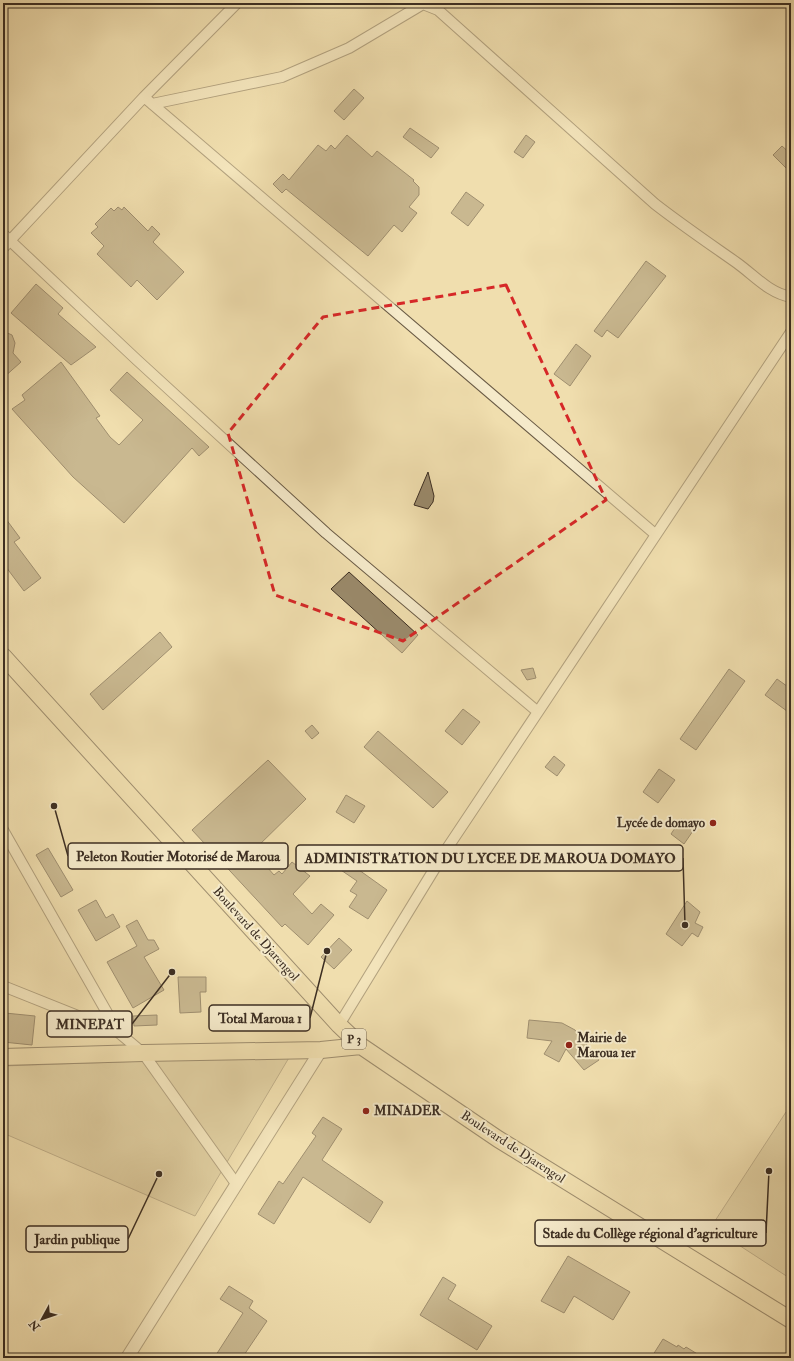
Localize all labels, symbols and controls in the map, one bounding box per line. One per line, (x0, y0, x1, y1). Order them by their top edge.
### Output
place label: Lycée de domayo (617, 815, 706, 832)
marker: Lycée de domayo (708, 818, 718, 828)
callout: Peleton Routier Motorisé de Maroua (68, 843, 288, 869)
callout: ADMINISTRATION DU LYCEE DE MAROUA DOMAYO (296, 845, 683, 871)
text: Peleton Routier Motorisé de Maroua (76, 848, 281, 865)
text: ADMINISTRATION DU LYCEE DE MAROUA DOMAYO (303, 850, 676, 867)
street label: Boulevard de Djarengol (209, 884, 303, 985)
callout: Total Maroua 1 (209, 1005, 310, 1031)
text: Total Maroua 1 (217, 1010, 302, 1027)
callout: MINEPAT (47, 1011, 132, 1037)
text: MINEPAT (55, 1016, 125, 1033)
road number: P 3 (342, 1029, 366, 1049)
place label: Mairie de Maroua 1er (576, 1030, 637, 1061)
marker: Mairie de Maroua 1er (564, 1040, 574, 1050)
place label: MINADER (373, 1103, 441, 1119)
marker: MINADER (361, 1106, 371, 1116)
street label: Boulevard de Djarengol (458, 1107, 569, 1187)
callout: Stade du Collège régional d'agriculture (535, 1220, 766, 1246)
text: Stade du Collège régional d'agriculture (542, 1225, 758, 1243)
callout: Jardin publique (26, 1226, 128, 1252)
text: Jardin publique (33, 1231, 120, 1249)
north arrow (22, 1299, 62, 1339)
text: N (26, 1316, 44, 1334)

